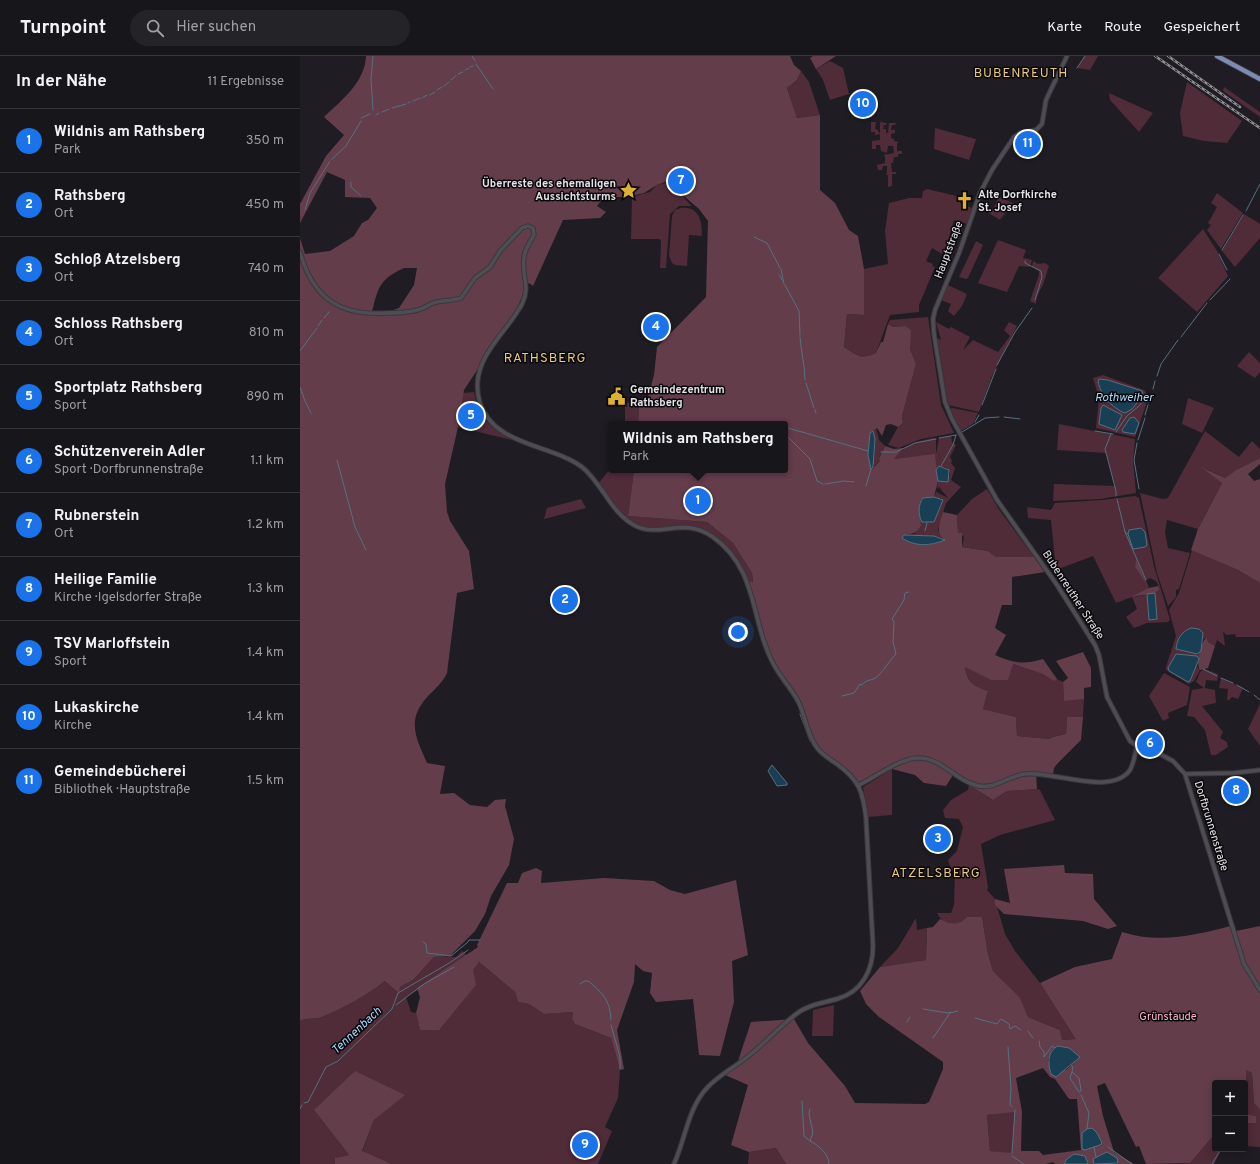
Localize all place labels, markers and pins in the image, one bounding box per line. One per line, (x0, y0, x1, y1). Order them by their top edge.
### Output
pin: 10 (850, 89, 876, 119)
pin: 11 (1015, 129, 1041, 159)
pin: 7 (668, 166, 694, 196)
place label: Überreste des ehemaligen Aussichtsturms (482, 176, 616, 204)
place icon: Überreste des ehemaligen Aussichtsturms (619, 180, 639, 200)
place label: Alte Dorfkirche St. Josef (978, 188, 1057, 215)
church icon: Alte Dorfkirche St. Josef (955, 191, 975, 211)
pin: 4 (643, 312, 669, 342)
place label: Gemeindezentrum Rathsberg (630, 383, 725, 410)
public building icon: Gemeindezentrum Rathsberg (607, 386, 627, 406)
pin: 5 (458, 401, 484, 431)
pin: 1 (685, 486, 711, 516)
pin: 2 (552, 585, 578, 615)
pin: 6 (1137, 729, 1163, 759)
pin: 8 (1223, 776, 1249, 806)
pin: 3 (925, 824, 951, 854)
pin: 9 (572, 1130, 598, 1160)

